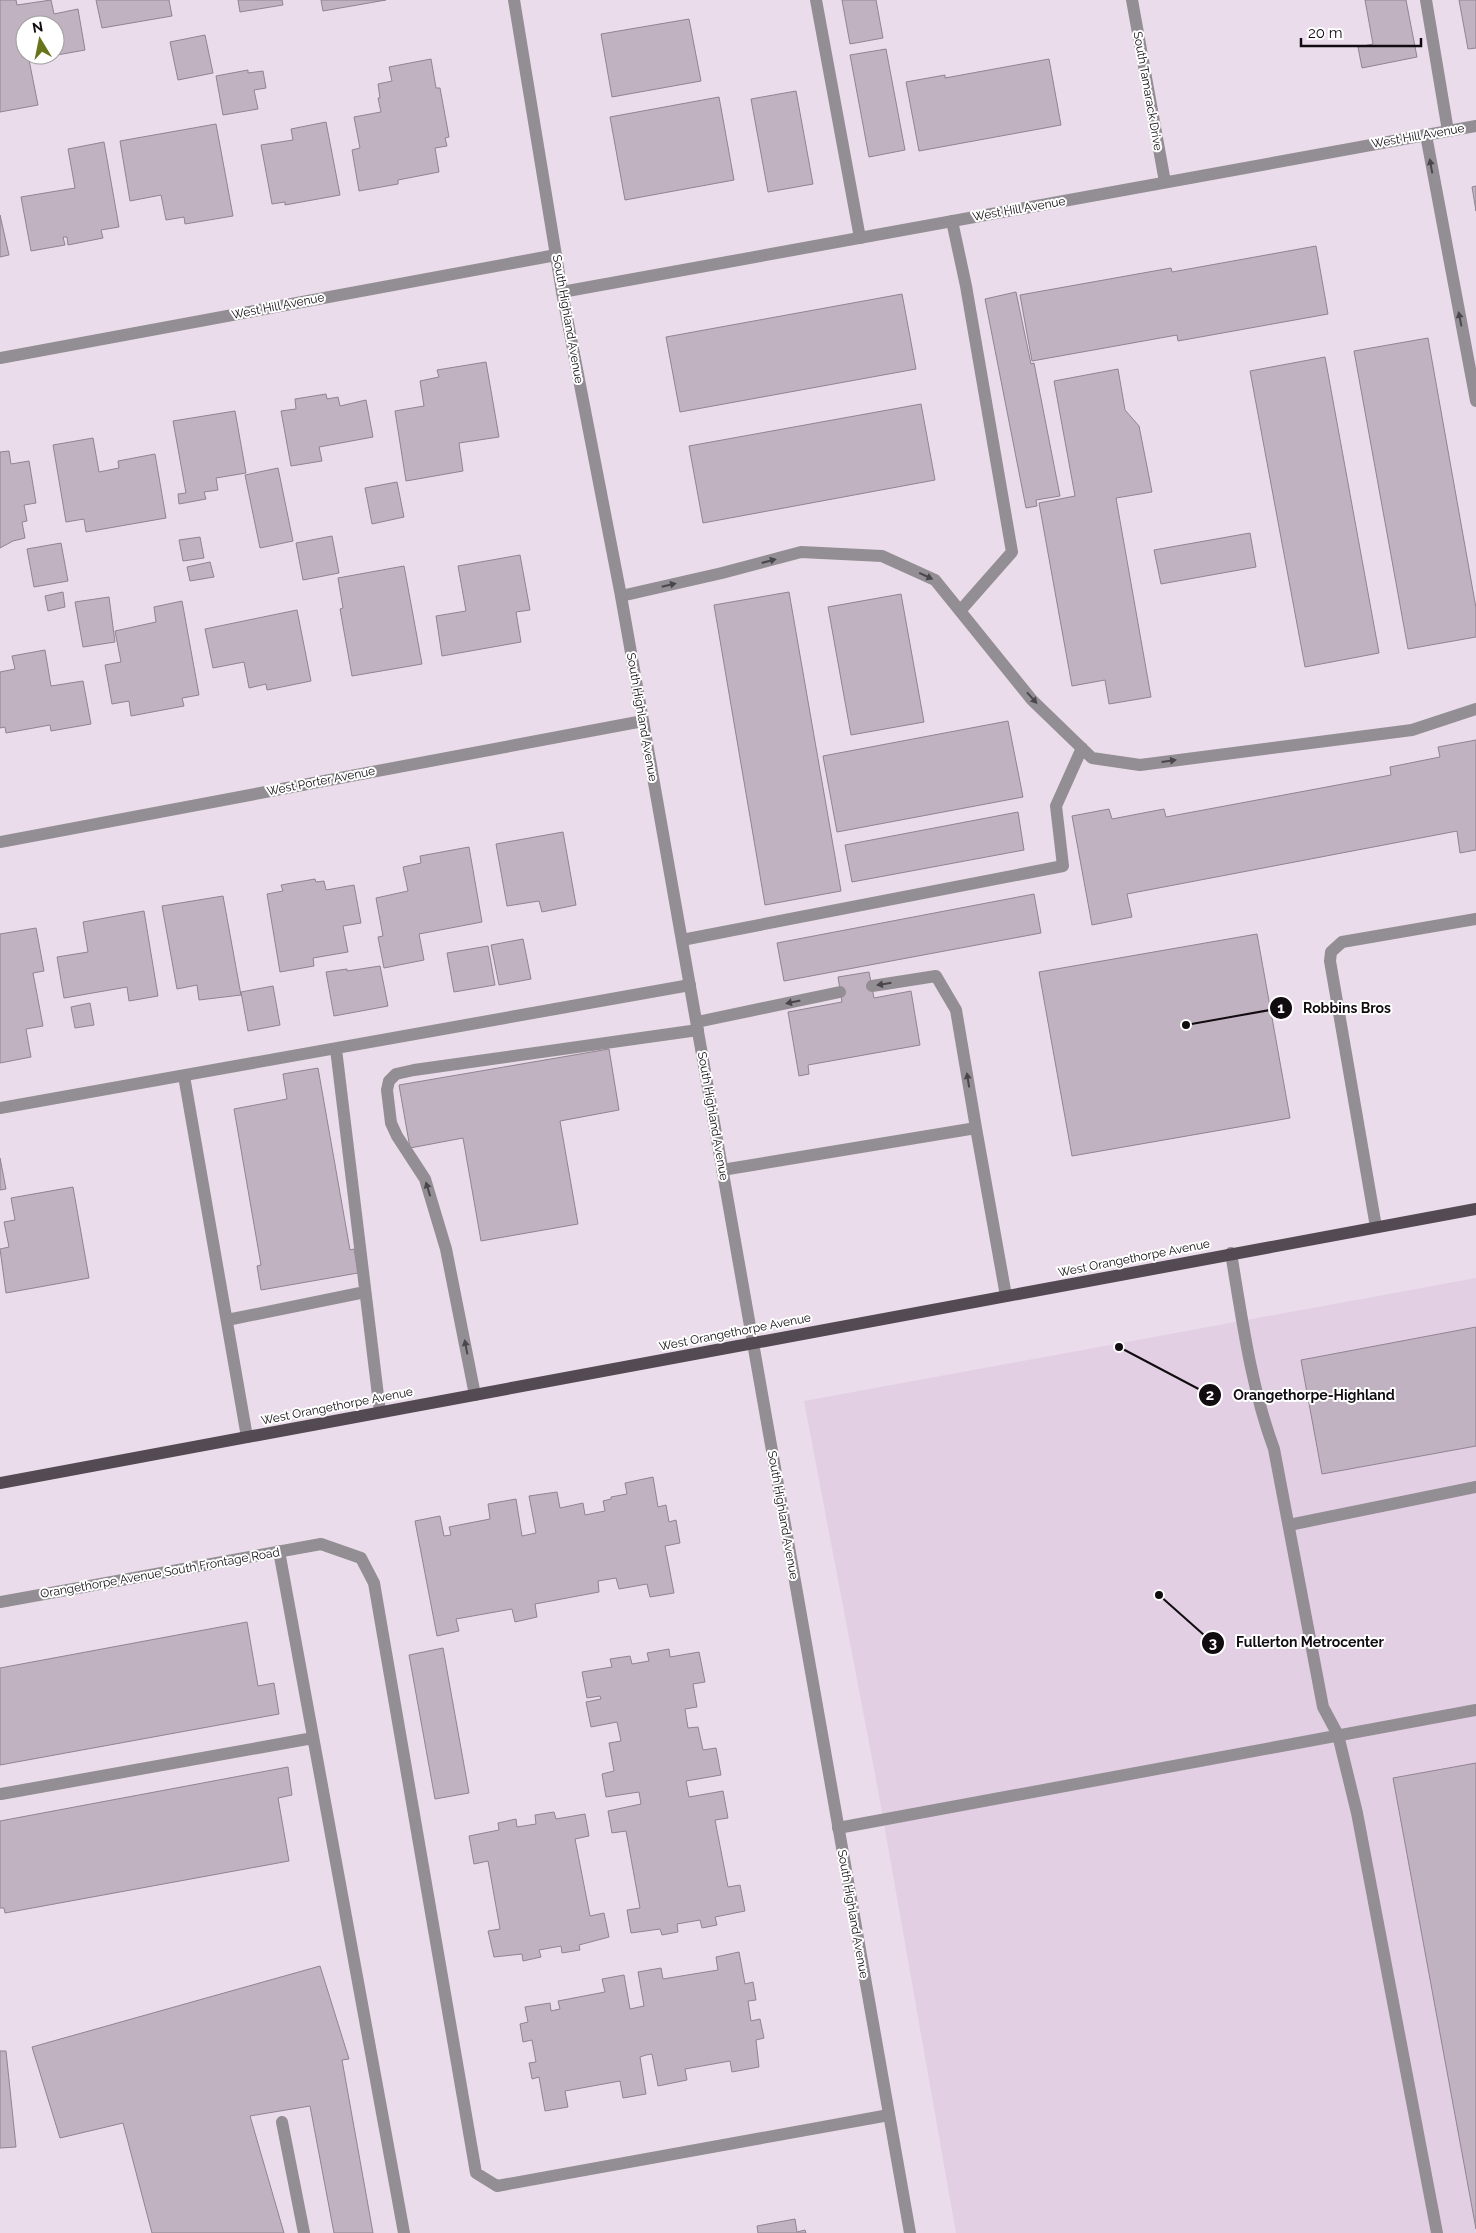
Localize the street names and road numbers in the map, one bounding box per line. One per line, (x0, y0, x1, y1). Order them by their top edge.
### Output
street label: South Tamarack Drive (1131, 30, 1165, 152)
street label: West Hill Avenue (1370, 121, 1466, 151)
street label: West Hill Avenue (971, 194, 1067, 224)
street label: South Highland Avenue (550, 253, 586, 385)
street label: West Hill Avenue (230, 290, 326, 322)
street label: South Highland Avenue (624, 651, 660, 783)
street label: West Porter Avenue (266, 764, 376, 798)
street label: South Highland Avenue (695, 1050, 731, 1182)
street label: West Orangethorpe Avenue (1057, 1236, 1211, 1280)
street label: West Orangethorpe Avenue (658, 1310, 812, 1354)
street label: West Orangethorpe Avenue (260, 1384, 414, 1428)
street label: South Highland Avenue (765, 1449, 801, 1581)
street label: Orangethorpe Avenue South Frontage Road (39, 1545, 281, 1601)
street label: South Highland Avenue (835, 1848, 871, 1980)

